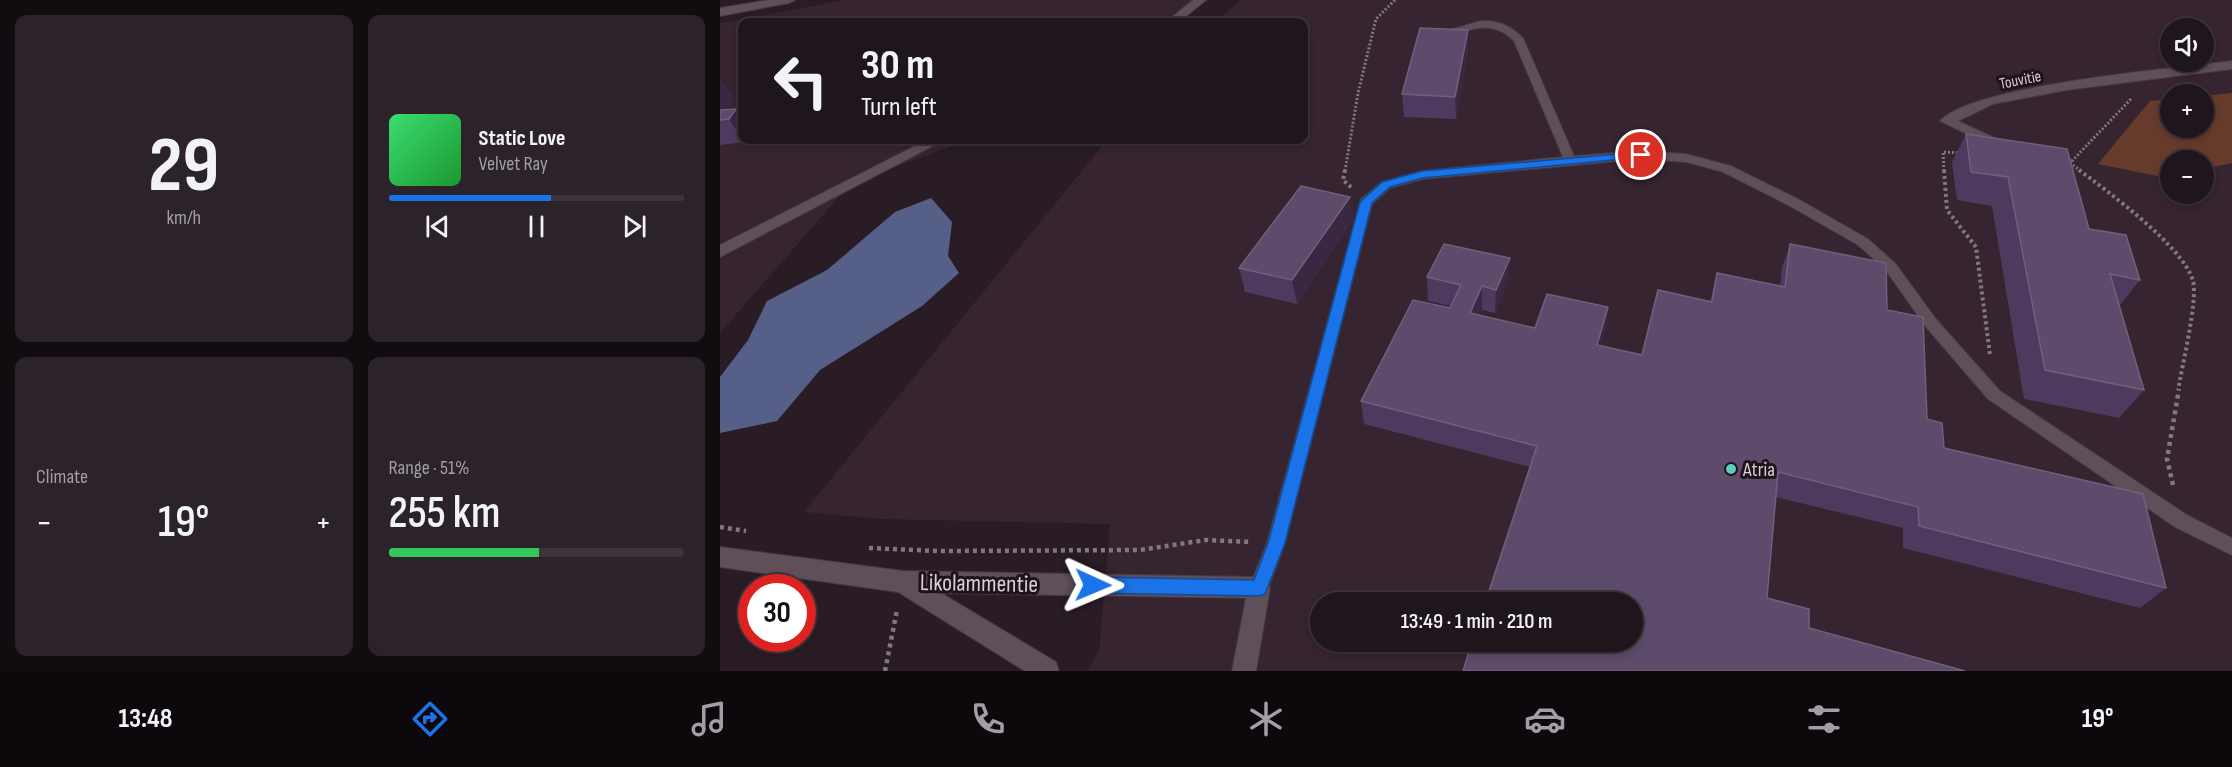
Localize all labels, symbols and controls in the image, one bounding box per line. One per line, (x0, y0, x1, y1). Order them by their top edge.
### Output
map controls (2160, 18, 2214, 204)
button: sound (2160, 18, 2214, 72)
text: 30 m (861, 40, 934, 91)
icon: left (762, 42, 840, 120)
street label: Touvitie (1998, 67, 2043, 94)
button: + (2160, 84, 2214, 138)
text: Turn left (861, 91, 937, 123)
text: 29 (148, 120, 219, 213)
text: Static Love (479, 125, 565, 152)
pin (1615, 129, 1666, 180)
icon: arrive (1624, 138, 1657, 171)
button: − (2160, 150, 2214, 204)
text: Velvet Ray (479, 152, 548, 176)
text: km/h (166, 206, 201, 230)
icon: previous (421, 210, 454, 243)
icon: pause (520, 210, 553, 243)
icon: next (618, 210, 651, 243)
text: Range · 51% (389, 456, 470, 480)
place label: Atria (1742, 458, 1775, 482)
marker: Atria (1724, 462, 1738, 476)
text: Climate (36, 465, 88, 489)
text: 255 km (389, 486, 501, 541)
text: 19° (158, 495, 209, 550)
text: − (36, 503, 52, 543)
text: + (315, 503, 331, 543)
position arrow (1061, 553, 1125, 617)
street label: Likolammentie (920, 568, 1038, 599)
speed limit sign: 30 (738, 574, 816, 652)
text: 13:49 · 1 min · 210 m (1401, 608, 1552, 635)
icon: directions (409, 698, 451, 740)
icon: music (688, 698, 730, 740)
icon: phone (967, 698, 1009, 740)
icon: climate (1245, 698, 1287, 740)
icon: car (1524, 698, 1566, 740)
icon: filters (1803, 698, 1845, 740)
text: 13:48 (118, 703, 172, 735)
text: 19° (2082, 703, 2114, 735)

